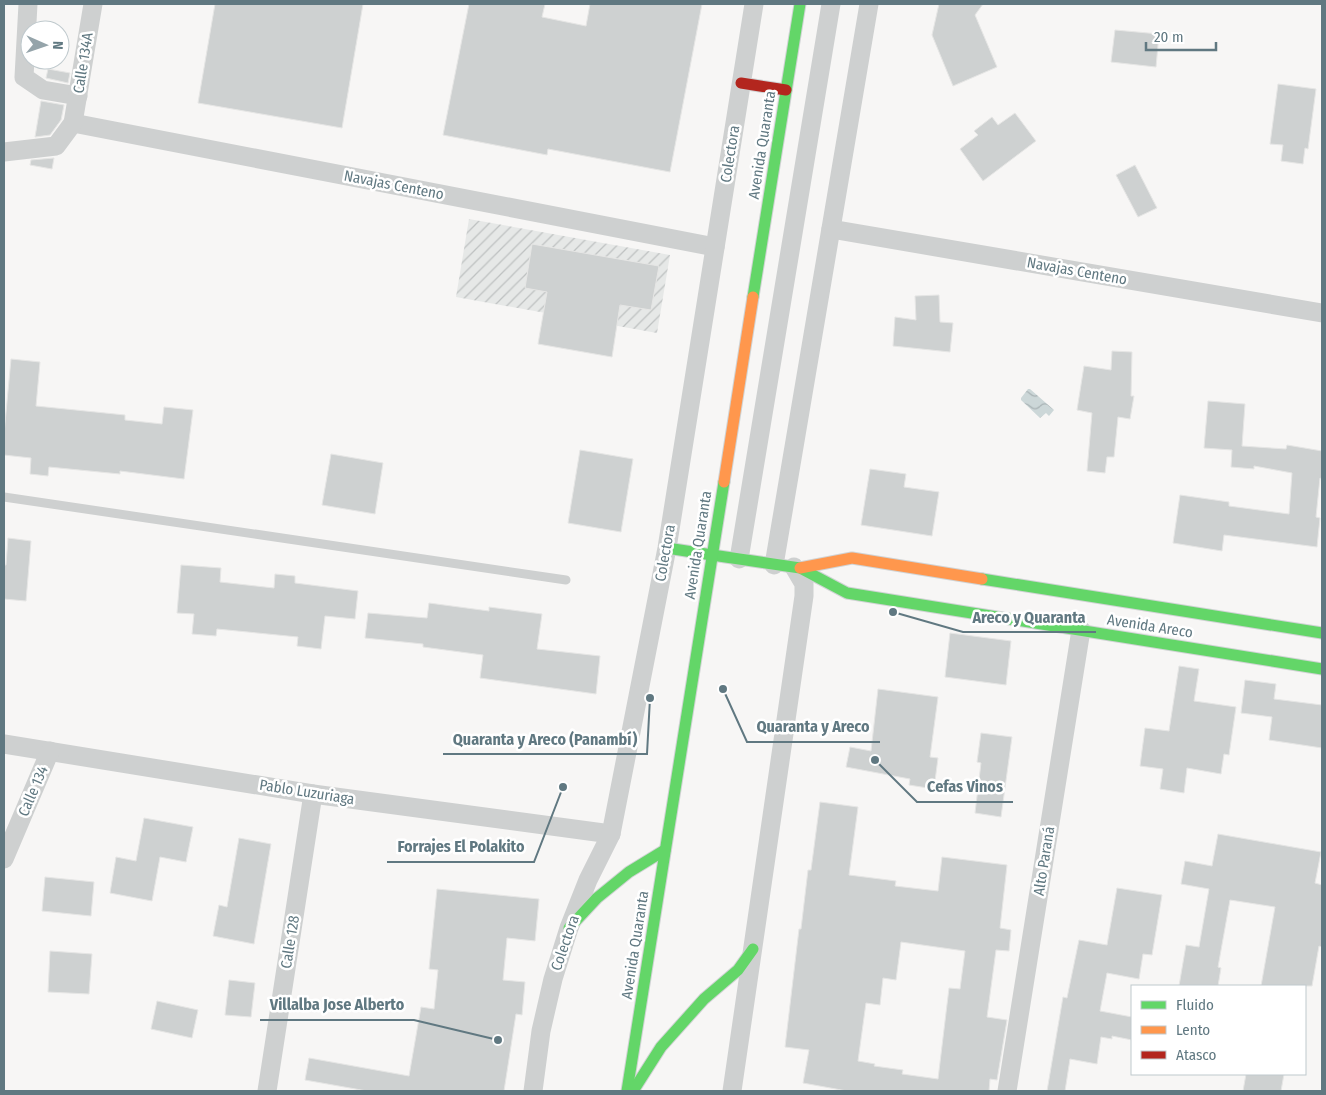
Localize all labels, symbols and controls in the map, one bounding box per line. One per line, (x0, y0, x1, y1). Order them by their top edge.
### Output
north arrow (20, 20, 70, 70)
scale bar (1146, 20, 1216, 52)
text: 20 m (1154, 28, 1184, 46)
street label: Calle 134A (69, 31, 97, 95)
text: N (49, 41, 66, 50)
street label: Avenida Quaranta (745, 90, 779, 200)
street label: Colectora (717, 124, 743, 184)
street label: Navajas Centeno (343, 166, 446, 204)
street label: Navajas Centeno (1026, 253, 1129, 289)
street label: Avenida Quaranta (681, 490, 715, 600)
street label: Colectora (651, 523, 679, 583)
callout: Areco y Quaranta (963, 601, 1096, 632)
text: Areco y Quaranta (971, 608, 1086, 627)
street label: Avenida Areco (1106, 610, 1194, 642)
callout: Quaranta y Areco (747, 711, 880, 742)
text: Quaranta y Areco (756, 717, 870, 736)
callout: Quaranta y Areco (Panambí) (443, 723, 647, 754)
text: Quaranta y Areco (Panambí) (453, 730, 637, 749)
street label: Calle 134 (14, 763, 52, 819)
callout: Cefas Vinos (917, 771, 1013, 802)
street label: Pablo Luzuriaga (258, 776, 356, 808)
text: Cefas Vinos (927, 777, 1003, 796)
street label: Alto Paraná (1030, 825, 1058, 897)
callout: Forrajes El Polakito (387, 831, 534, 862)
text: Forrajes El Polakito (398, 837, 525, 856)
street label: Avenida Quaranta (618, 890, 652, 1000)
street label: Colectora (547, 913, 583, 973)
street label: Calle 128 (277, 914, 303, 970)
legend (1131, 985, 1306, 1075)
callout: Villalba Jose Alberto (260, 989, 414, 1020)
text: Villalba Jose Alberto (269, 995, 405, 1014)
text: Fluido (1176, 996, 1214, 1014)
text: Lento (1176, 1021, 1210, 1039)
text: Atasco (1176, 1046, 1216, 1064)

